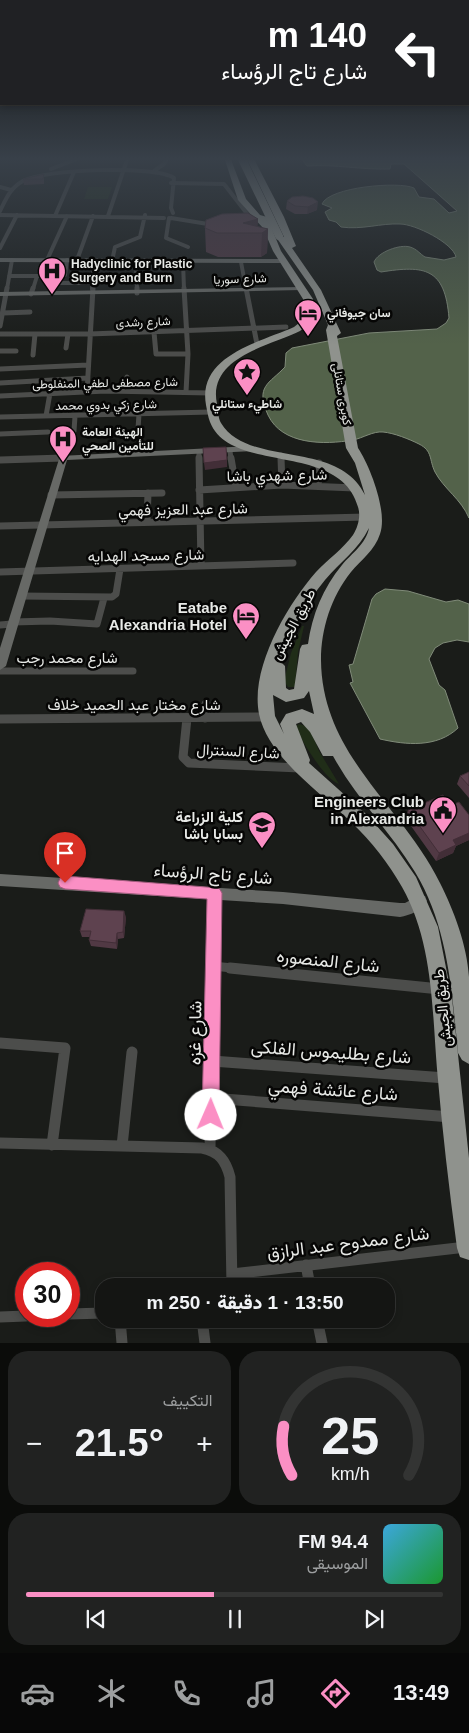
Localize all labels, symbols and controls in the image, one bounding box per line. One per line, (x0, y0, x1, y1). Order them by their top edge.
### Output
text: 140 m (268, 15, 367, 54)
icon: left (385, 20, 450, 85)
text: شارع تاج الرؤساء (221, 59, 367, 84)
hospital icon: Hadyclinic for Plastic Surgery and Burn (37, 256, 67, 295)
place label: Hadyclinic for Plastic Surgery and Burn (71, 257, 193, 285)
street label: شارع سوريا (213, 271, 267, 289)
hotel icon: سان جيوفاني (293, 298, 323, 337)
place label: سان جيوفاني (327, 306, 391, 323)
street label: شارع رشدى (115, 314, 171, 332)
place icon: شاطيء ستانلي (232, 357, 262, 396)
street label: كوبرى ستانلى (329, 362, 354, 426)
street label: شارع مصطفى لطفي المنفلوطى (32, 375, 178, 394)
street label: شارع زكي بدوي محمد (55, 397, 157, 416)
place label: شاطيء ستانلي (212, 397, 282, 414)
hospital icon: الهيئة العامة للتأمين الصحي (48, 424, 78, 463)
place label: الهيئة العامة للتأمين الصحي (82, 425, 154, 456)
street label: شارع شهدي باشا (227, 466, 328, 489)
street label: شارع عبد العزيز فهمي (118, 499, 248, 524)
street label: شارع مسجد الهدايه (88, 545, 205, 568)
street label: طريق الجيش (267, 585, 321, 663)
place label: Eatabe Alexandria Hotel (109, 599, 227, 633)
hotel icon: Eatabe Alexandria Hotel (231, 601, 261, 640)
street label: شارع محمد رجب (16, 649, 118, 669)
street label: شارع مختار عبد الحميد خلاف (48, 696, 221, 716)
street label: شارع السنترال (196, 740, 280, 765)
place label: Engineers Club in Alexandria (314, 793, 425, 827)
public building icon: Engineers Club in Alexandria (428, 795, 458, 834)
place label: كلية الزراعة بسابا باشا (175, 808, 243, 843)
school or university icon: كلية الزراعة بسابا باشا (247, 810, 277, 849)
pin (44, 832, 86, 883)
icon: arrive (51, 839, 79, 867)
street label: شارع تاج الرؤساء (153, 860, 273, 890)
street label: شارع المنصوره (275, 946, 381, 978)
street label: طريق الجيش (429, 968, 457, 1048)
street label: شارع غزه (184, 1001, 208, 1065)
street label: شارع بطليموس الفلكى (250, 1036, 412, 1070)
street label: شارع عائشة فهمي (267, 1075, 398, 1109)
position arrow (184, 1088, 236, 1140)
street label: شارع ممدوح عبد الرازق (266, 1223, 431, 1265)
speed limit sign: 30 (15, 1262, 80, 1327)
text: 13:50 · 1 دقيقة · 250 m (146, 1292, 344, 1313)
text: التكييف (163, 1392, 213, 1409)
text: 25 (321, 1407, 379, 1465)
text: 21.5° (75, 1422, 164, 1464)
text: − (26, 1428, 42, 1459)
text: + (196, 1428, 213, 1459)
text: km/h (330, 1464, 369, 1484)
text: 94.4 FM (298, 1531, 368, 1552)
text: الموسيقى (307, 1555, 368, 1572)
icon: previous (82, 1605, 110, 1633)
icon: pause (221, 1605, 249, 1633)
icon: next (360, 1605, 388, 1633)
icon: car (20, 1676, 55, 1711)
icon: climate (94, 1676, 129, 1711)
icon: phone (169, 1676, 204, 1711)
icon: music (244, 1676, 279, 1711)
icon: directions (318, 1676, 353, 1711)
text: 13:49 (393, 1680, 449, 1705)

